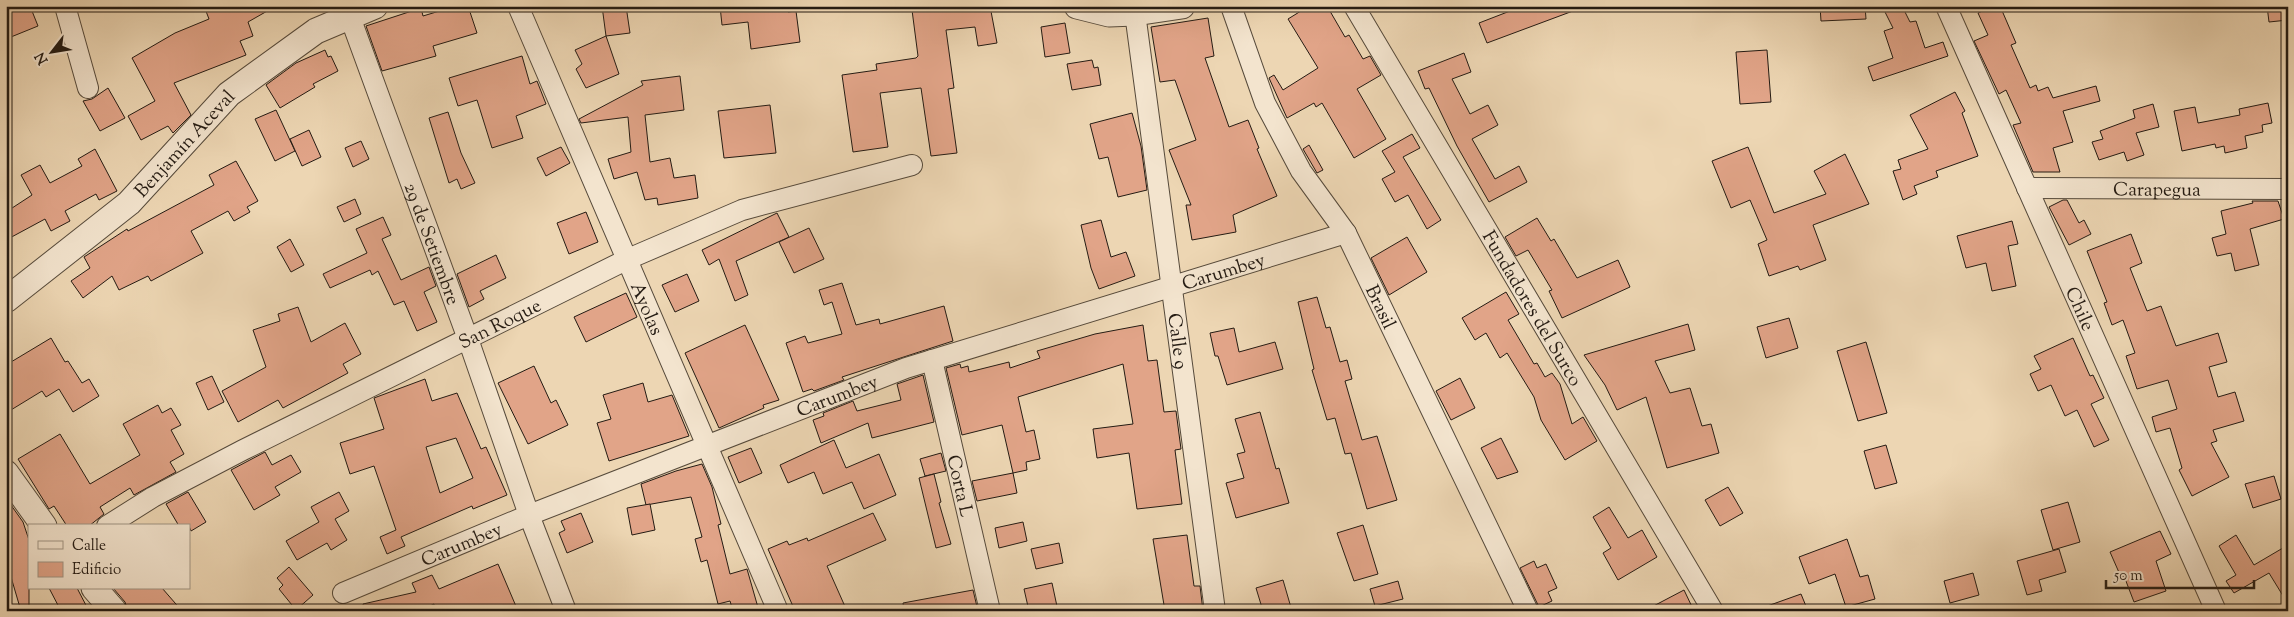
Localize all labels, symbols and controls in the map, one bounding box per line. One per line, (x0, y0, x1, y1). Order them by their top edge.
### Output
north arrow (28, 28, 78, 78)
text: N (31, 48, 54, 68)
street label: Benjamín Aceval (129, 85, 242, 205)
street label: Carapegua (2113, 177, 2201, 205)
street label: 29 de Setiembre (396, 179, 465, 309)
street label: Fundadores del Surco (1474, 226, 1588, 392)
street label: Carumbey (1179, 247, 1269, 299)
street label: Ayolas (622, 278, 669, 340)
street label: Brasil (1357, 281, 1401, 334)
street label: Chile (2057, 283, 2100, 336)
street label: San Roque (454, 293, 546, 357)
street label: Calle 9 (1159, 312, 1194, 371)
street label: Carumbey (793, 369, 883, 425)
street label: Corta L (938, 452, 979, 521)
street label: Carumbey (417, 517, 507, 575)
legend (28, 524, 190, 590)
text: Calle (72, 536, 106, 557)
scale bar (2106, 557, 2254, 589)
text: Edificio (72, 560, 121, 581)
text: 50 m (2113, 566, 2143, 587)

